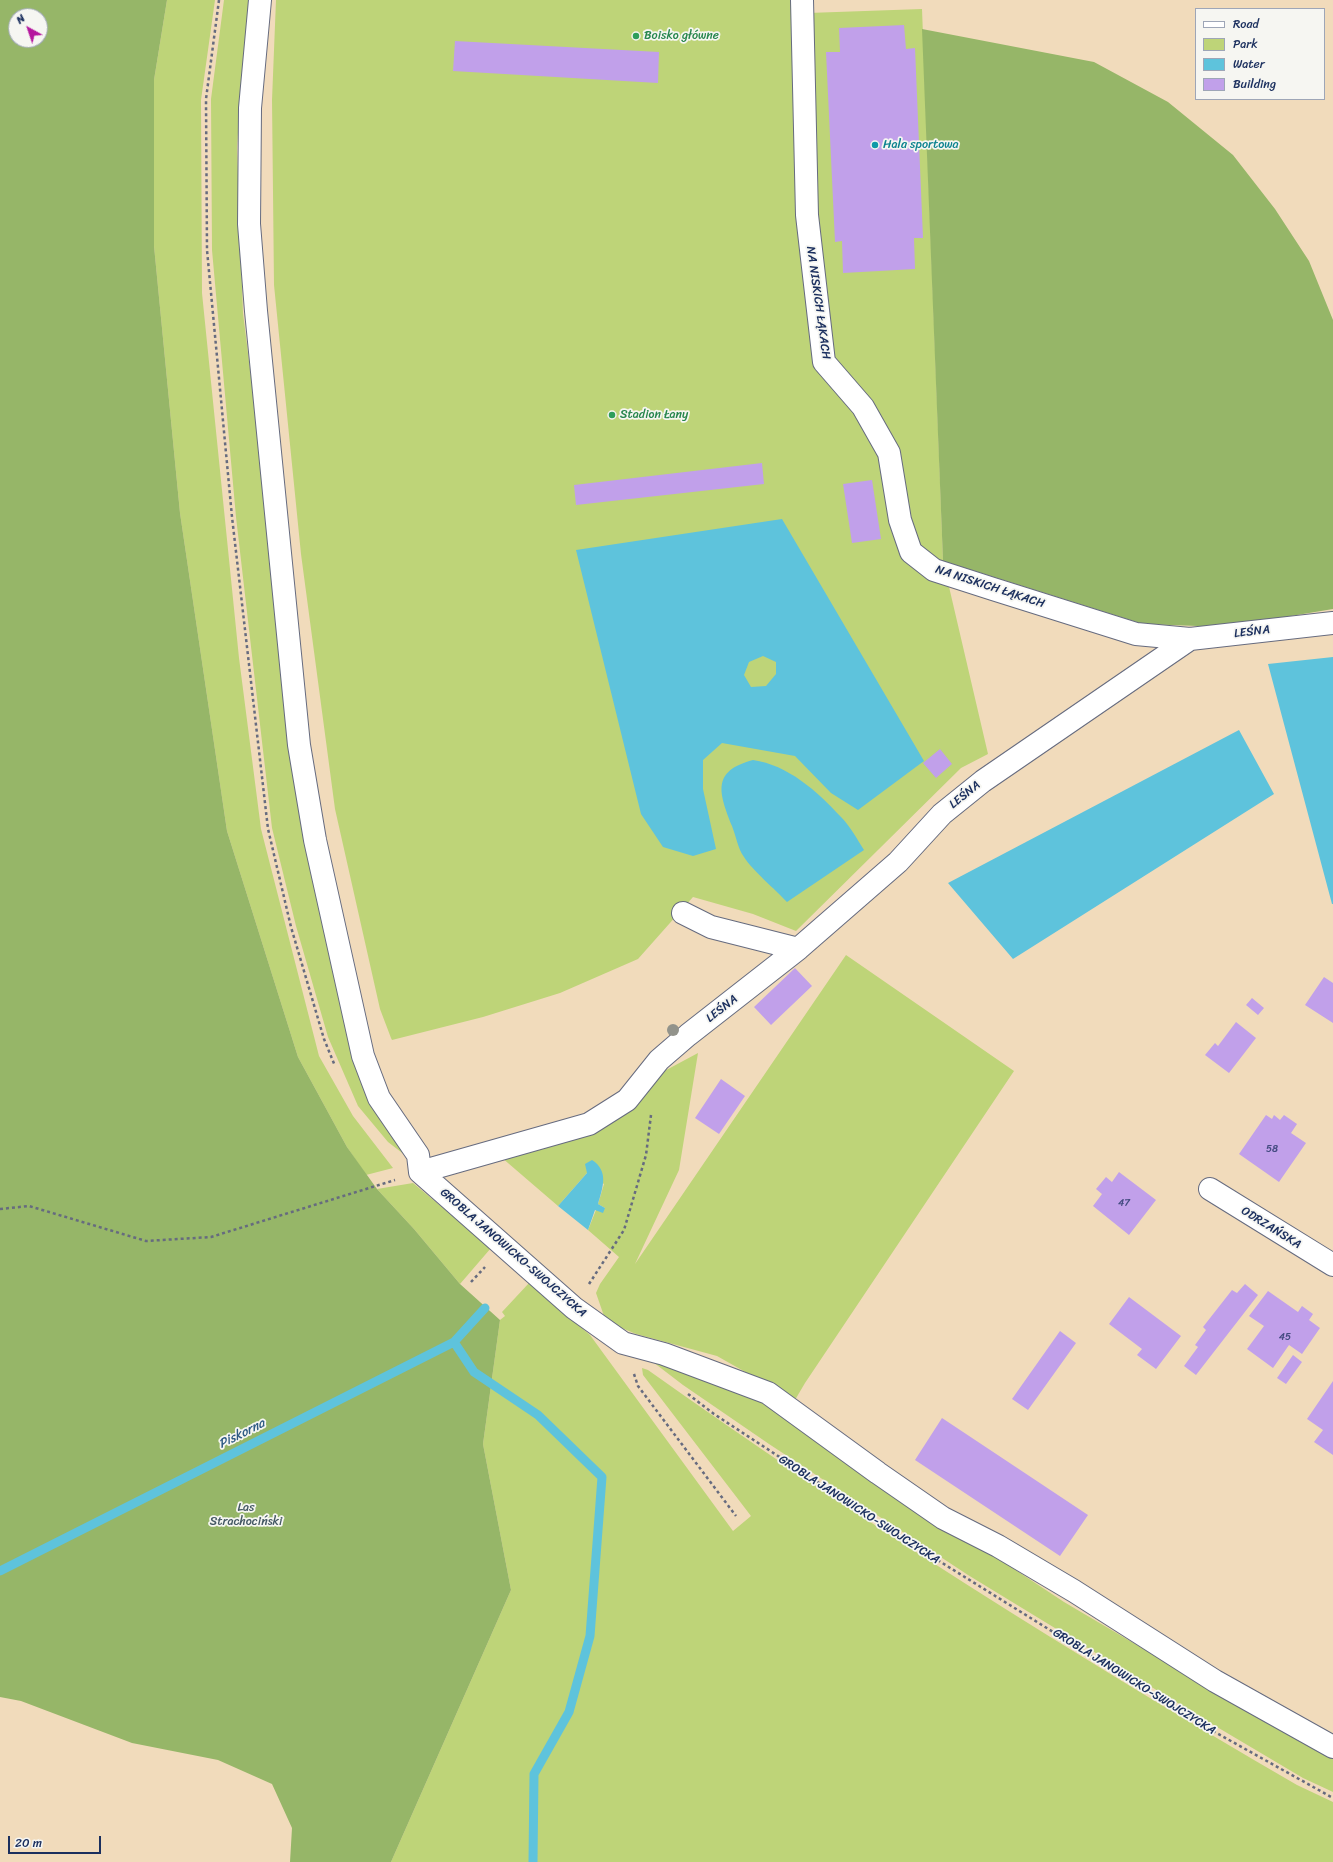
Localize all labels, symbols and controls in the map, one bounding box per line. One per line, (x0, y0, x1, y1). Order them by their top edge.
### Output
north arrow (8, 8, 48, 48)
legend (1195, 8, 1325, 100)
text: N (12, 9, 30, 29)
text: Road (1233, 13, 1259, 35)
place label: Boisko główne (644, 29, 719, 43)
marker: Boisko główne (631, 31, 641, 41)
text: Park (1233, 33, 1258, 55)
text: Water (1233, 53, 1265, 75)
text: Building (1233, 73, 1276, 95)
place label: Hala sportowa (883, 138, 959, 152)
marker: Hala sportowa (870, 140, 880, 150)
street label: NA NISKICH ŁĄKACH (803, 245, 833, 361)
place label: Stadion Łany (620, 408, 688, 422)
marker: Stadion Łany (607, 410, 617, 420)
street label: NA NISKICH ŁĄKACH (933, 562, 1047, 612)
street label: LEŚNA (1233, 623, 1271, 641)
street label: LEŚNA (946, 778, 984, 812)
street label: LEŚNA (703, 992, 741, 1026)
house number: 58 (1266, 1143, 1278, 1155)
street label: GROBLA JANOWICKO-SWOJCZYCKA (437, 1185, 589, 1321)
house number: 47 (1118, 1197, 1130, 1209)
street label: ODRZAŃSKA (1238, 1204, 1304, 1252)
house number: 45 (1279, 1331, 1291, 1343)
water label: Piskorna (216, 1416, 268, 1452)
street label: GROBLA JANOWICKO-SWOJCZYCKA (776, 1452, 942, 1568)
park label: Las Strachociński (210, 1501, 282, 1529)
street label: GROBLA JANOWICKO-SWOJCZYCKA (1050, 1626, 1218, 1738)
scale bar (10, 1828, 103, 1854)
text: 20 m (15, 1832, 42, 1854)

